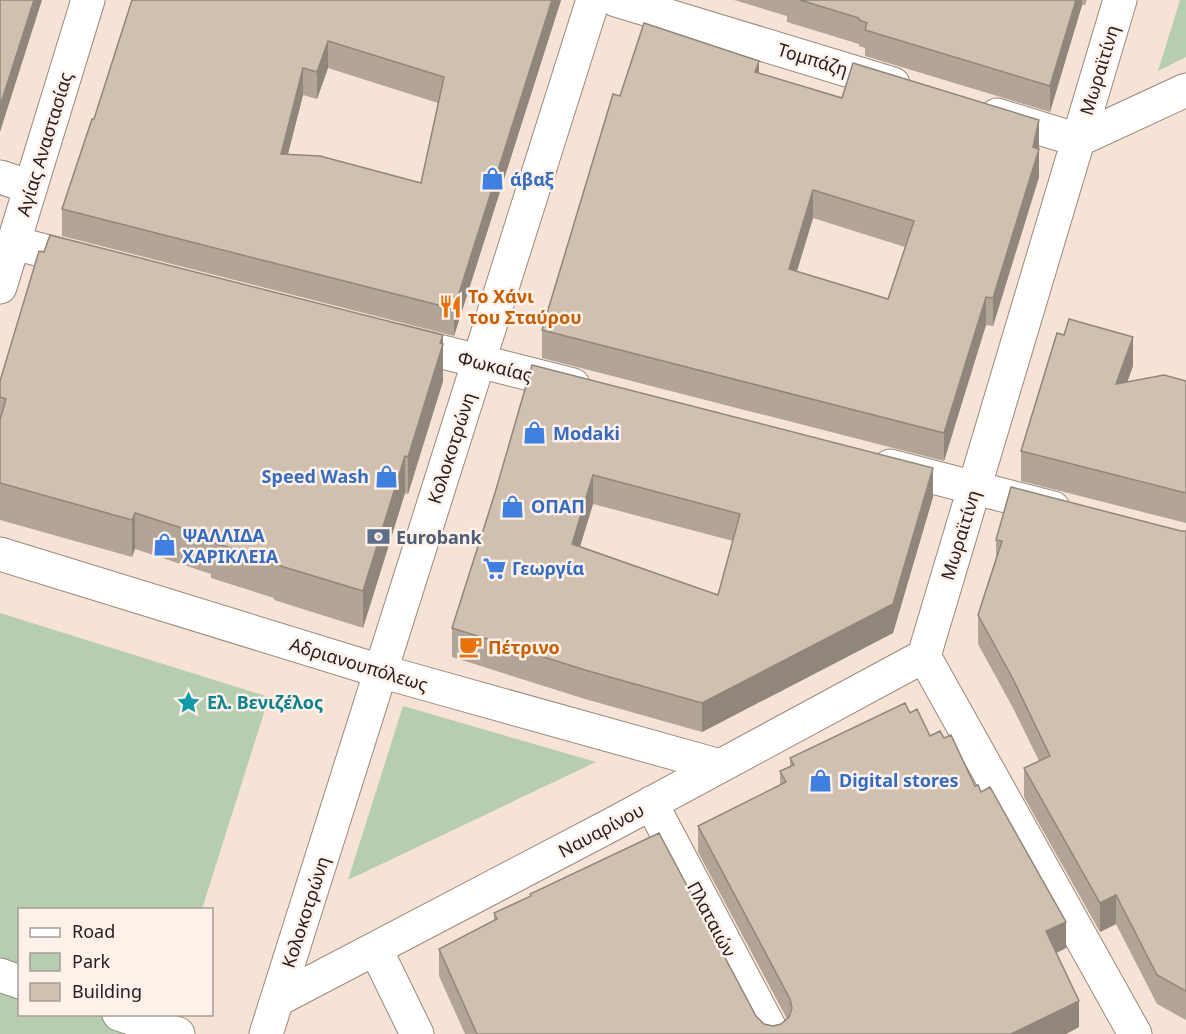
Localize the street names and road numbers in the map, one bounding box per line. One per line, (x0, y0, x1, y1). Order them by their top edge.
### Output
street label: Μωραϊτίνη (1074, 22, 1124, 118)
street label: Τομπάζη (775, 37, 851, 81)
street label: Αγίας Αναστασίας (11, 69, 77, 219)
street label: Φωκαίας (455, 345, 535, 387)
street label: Κολοκοτρώνη (422, 389, 480, 507)
street label: Μωραϊτίνη (935, 487, 985, 583)
street label: Αδριανουπόλεως (287, 632, 431, 696)
street label: Ναυαρίνου (554, 797, 648, 863)
street label: Κολοκοτρώνη (276, 853, 334, 971)
street label: Πλαταιών (682, 877, 742, 961)

